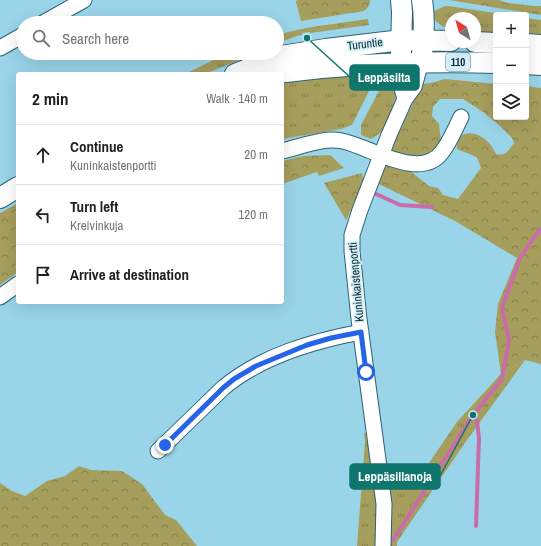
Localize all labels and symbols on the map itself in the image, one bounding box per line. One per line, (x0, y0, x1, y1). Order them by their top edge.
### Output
north arrow (445, 12, 481, 48)
street label: Turuntie (346, 34, 384, 54)
road number: 110 (446, 53, 470, 71)
callout: Leppäsilta (350, 65, 419, 90)
text: Leppäsilta (358, 69, 410, 86)
street label: Kuninkaistenportti (345, 242, 367, 322)
route start (357, 363, 375, 381)
route end (156, 436, 174, 454)
callout: Leppäsillanoja (350, 464, 440, 489)
text: Leppäsillanoja (358, 468, 432, 485)

